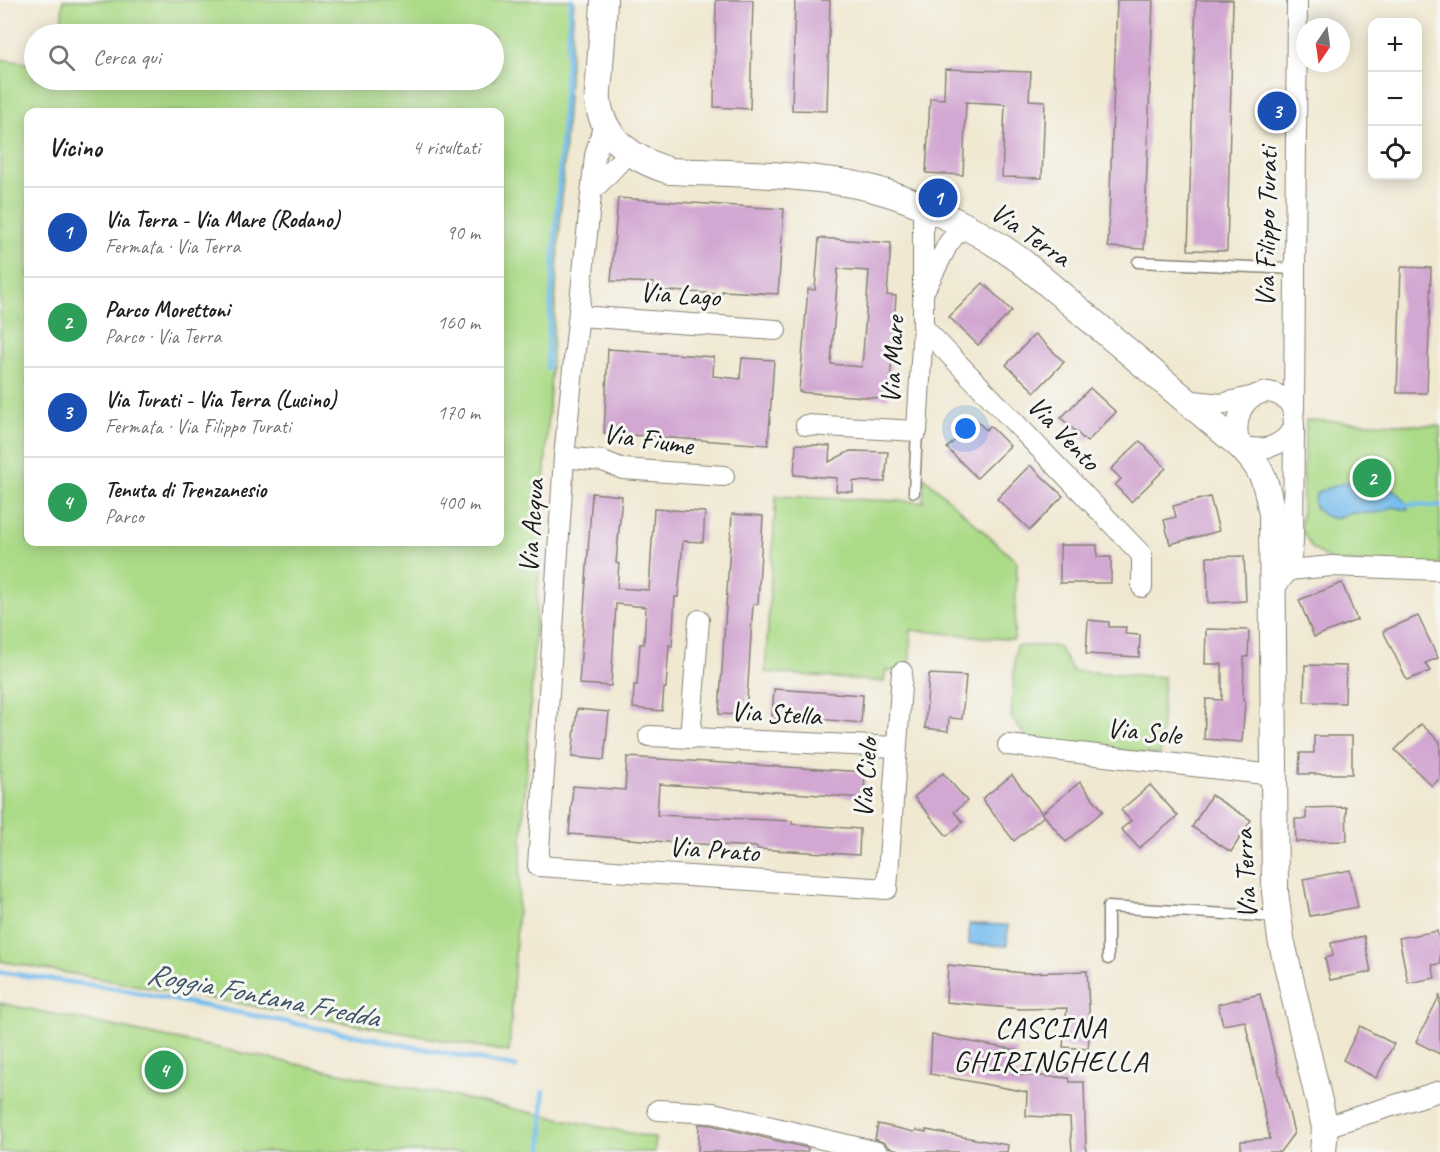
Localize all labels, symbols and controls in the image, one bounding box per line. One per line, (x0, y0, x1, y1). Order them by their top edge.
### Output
north arrow (1296, 18, 1350, 72)
map controls (1368, 18, 1422, 180)
button: + (1368, 18, 1422, 72)
search box (24, 24, 504, 90)
icon: search (45, 41, 78, 74)
text: Cerca qui (93, 43, 161, 71)
button: − (1368, 72, 1422, 126)
pin: 3 (1258, 88, 1296, 134)
button: locate (1368, 126, 1422, 180)
text: Vicino (48, 131, 102, 164)
text: 4 risultati (412, 135, 480, 160)
street label: Via Filippo Turati (1247, 143, 1285, 308)
pin: 1 (918, 176, 958, 220)
street label: Via Terra (984, 194, 1079, 275)
text: Via Terra - Via Mare (Rodano) (105, 206, 340, 234)
text: 1 (63, 220, 72, 245)
text: 90 m (446, 220, 480, 245)
text: Fermata · Via Terra (105, 234, 240, 259)
street label: Via Lago (639, 274, 723, 314)
text: Parco Morettoni (105, 296, 230, 324)
text: 2 (63, 310, 72, 335)
text: 160 m (437, 310, 480, 335)
street label: Via Mare (872, 313, 912, 405)
text: Parco · Via Terra (105, 324, 221, 349)
text: Via Turati - Via Terra (Lucino) (105, 386, 336, 414)
street label: Via Vento (1020, 388, 1110, 479)
text: 3 (63, 400, 72, 425)
text: 170 m (437, 400, 480, 425)
text: Fermata · Via Filippo Turati (105, 414, 291, 439)
your location (951, 414, 980, 443)
street label: Via Fiume (601, 415, 697, 463)
pin: 2 (1352, 456, 1392, 500)
text: Tenuta di Trenzanesio (105, 476, 266, 504)
street label: Via Acqua (510, 476, 552, 574)
text: 4 (63, 490, 72, 515)
text: 400 m (437, 490, 480, 515)
text: Parco (105, 504, 144, 529)
street label: Via Stella (730, 693, 824, 733)
street label: Via Sole (1105, 710, 1185, 752)
street label: Via Cielo (845, 734, 885, 819)
street label: Via Terra (1225, 826, 1265, 920)
street label: Via Prato (668, 828, 762, 870)
water label: Roggia Fontana Fredda (144, 954, 385, 1037)
district label: CASCINA GHIRINGHELLA (953, 1008, 1149, 1080)
pin: 4 (144, 1048, 184, 1092)

